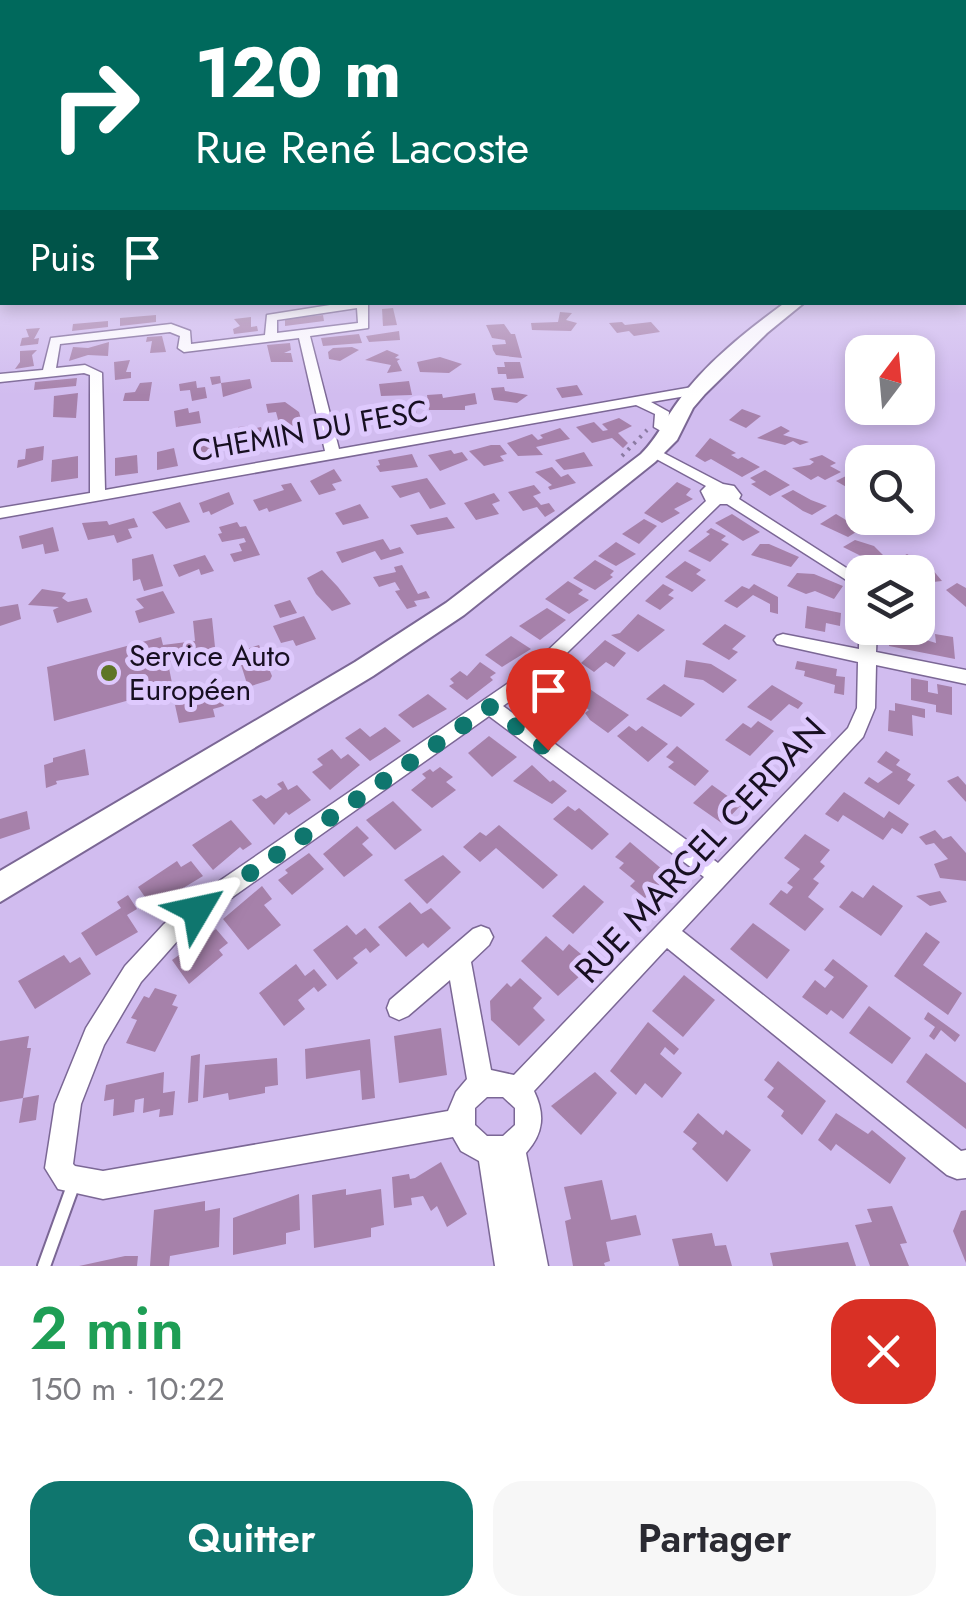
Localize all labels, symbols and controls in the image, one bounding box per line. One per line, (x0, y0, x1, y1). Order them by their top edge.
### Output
text: 120 m (195, 22, 401, 123)
icon: right (30, 40, 160, 170)
text: Rue René Lacoste (195, 115, 529, 180)
text: Puis (30, 230, 95, 285)
icon: arrive (115, 230, 170, 285)
north arrow (845, 335, 935, 425)
map controls (845, 335, 935, 645)
street label: CHEMIN DU FESC (188, 389, 431, 472)
button: search (845, 445, 935, 535)
button: layers (845, 555, 935, 645)
place label: Service Auto Européen (129, 634, 290, 711)
pin (506, 648, 591, 751)
marker: Service Auto Européen (98, 662, 120, 684)
icon: arrive (521, 663, 576, 718)
street label: RUE MARCEL CERDAN (563, 706, 837, 994)
position arrow (145, 858, 249, 962)
text: 2 min (30, 1285, 184, 1372)
button: close (831, 1299, 936, 1404)
text: 150 m · 10:22 (30, 1366, 225, 1412)
button: Quitter (30, 1481, 473, 1596)
button: Partager (493, 1481, 936, 1596)

